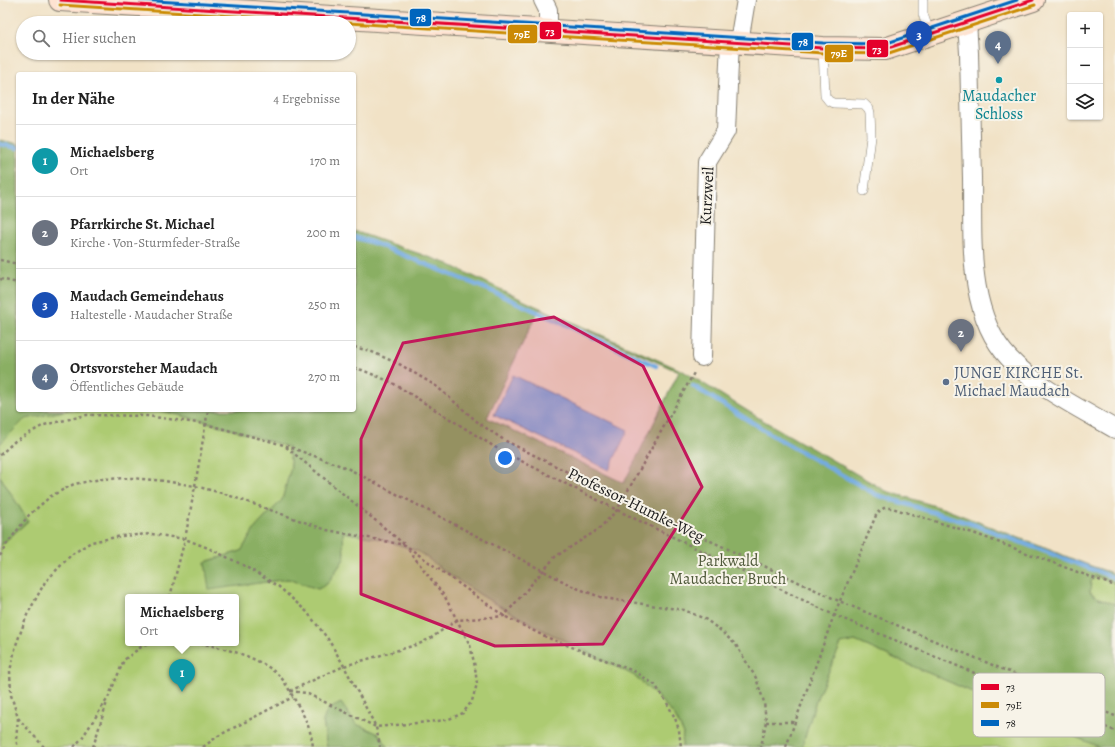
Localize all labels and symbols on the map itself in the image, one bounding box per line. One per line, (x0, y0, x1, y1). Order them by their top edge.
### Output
line badge: 78 (409, 8, 432, 27)
text: 78 (416, 11, 426, 26)
line badge: 73 (539, 21, 562, 40)
pin: 3 (906, 21, 932, 54)
line badge: 79E (507, 24, 538, 44)
text: 73 (545, 24, 555, 39)
text: 79E (514, 27, 531, 42)
pin: 4 (985, 31, 1011, 64)
line badge: 78 (791, 32, 814, 51)
text: 78 (798, 35, 808, 50)
line badge: 73 (866, 39, 889, 58)
text: 73 (872, 42, 882, 57)
line badge: 79E (824, 44, 854, 63)
text: 79E (831, 46, 848, 61)
marker: Maudacher Schloss (994, 75, 1004, 85)
place label: Maudacher Schloss (962, 85, 1036, 125)
street label: Kurzweil (694, 166, 720, 226)
pin: 2 (948, 319, 974, 352)
place label: JUNGE KIRCHE St. Michael Maudach (954, 362, 1084, 402)
marker: JUNGE KIRCHE St. Michael Maudach (941, 377, 951, 387)
your location (495, 448, 515, 468)
street label: Professor-Humke-Weg (564, 462, 708, 548)
park label: Parkwald Maudacher Bruch (670, 550, 787, 590)
pin: 1 (169, 659, 195, 692)
legend (973, 673, 1105, 737)
text: 73 (1006, 680, 1015, 695)
text: 79E (1006, 698, 1022, 713)
text: 78 (1006, 716, 1016, 731)

